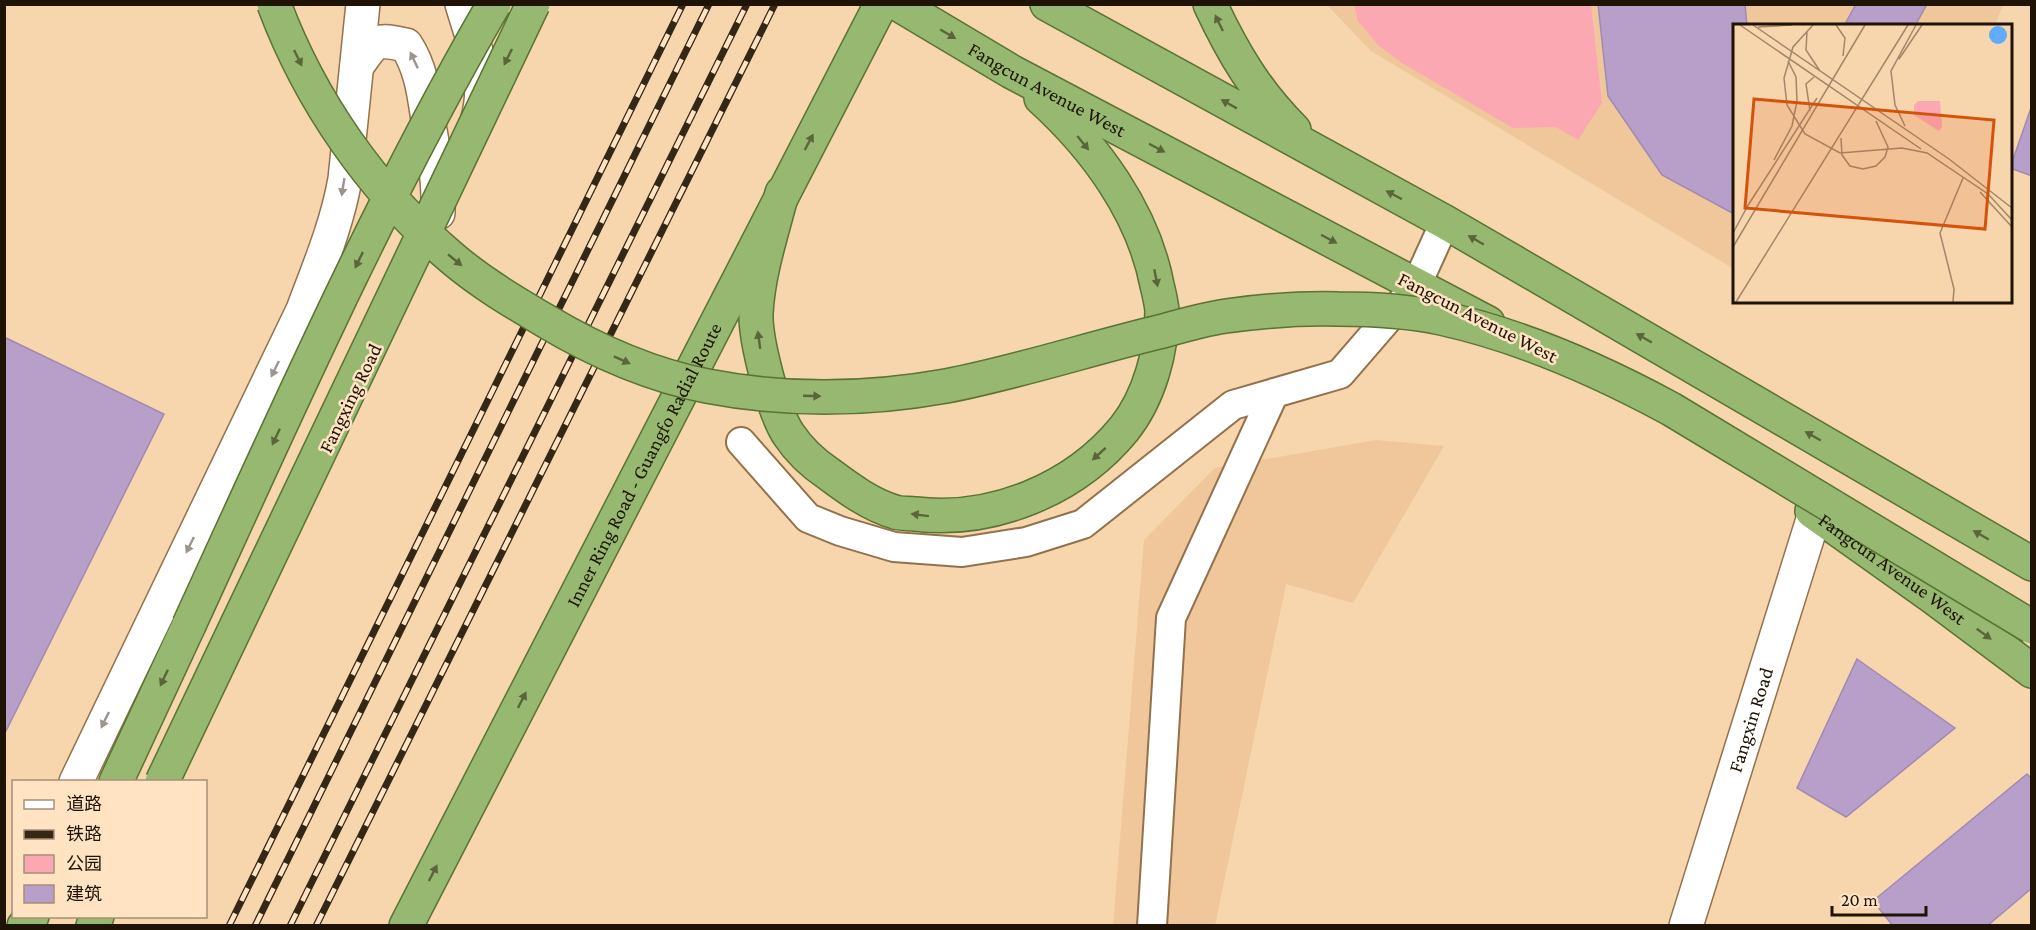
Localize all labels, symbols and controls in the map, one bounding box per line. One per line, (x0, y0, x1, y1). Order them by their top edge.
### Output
one-way arrow (1214, 15, 1224, 32)
inset map (1733, 24, 2012, 303)
one-way arrow (940, 29, 957, 39)
street label: Fangcun Avenue West (965, 38, 1130, 141)
one-way arrow (293, 49, 302, 66)
one-way arrow (504, 49, 513, 66)
one-way arrow (410, 52, 419, 69)
one-way arrow (1220, 99, 1237, 109)
one-way arrow (804, 133, 814, 150)
one-way arrow (1076, 135, 1088, 150)
one-way arrow (1148, 143, 1165, 153)
one-way arrow (339, 178, 348, 197)
one-way arrow (1385, 190, 1402, 200)
one-way arrow (1320, 234, 1337, 244)
one-way arrow (1467, 235, 1484, 245)
one-way arrow (354, 252, 363, 269)
one-way arrow (447, 253, 463, 266)
street label: Fangcun Avenue West (1394, 267, 1562, 368)
one-way arrow (1152, 269, 1161, 288)
street label: Inner Ring Road - Guangfo Radial Route (561, 319, 726, 610)
one-way arrow (755, 330, 764, 349)
one-way arrow (1636, 333, 1653, 343)
street label: Fangxing Road (314, 340, 387, 456)
one-way arrow (613, 355, 630, 364)
one-way arrow (270, 360, 279, 377)
one-way arrow (802, 391, 821, 401)
one-way arrow (271, 428, 280, 445)
one-way arrow (1804, 431, 1821, 441)
one-way arrow (1092, 447, 1107, 460)
street label: Fangcun Avenue West (1815, 508, 1971, 629)
one-way arrow (910, 510, 929, 520)
one-way arrow (1973, 529, 1989, 540)
one-way arrow (185, 536, 194, 553)
one-way arrow (1977, 628, 1992, 640)
street label: Fangxin Road (1724, 664, 1777, 775)
one-way arrow (160, 670, 169, 687)
one-way arrow (517, 691, 527, 708)
one-way arrow (101, 712, 110, 729)
legend (12, 780, 207, 918)
text: 道路 (66, 794, 102, 814)
text: 铁路 (66, 824, 102, 844)
text: 公园 (66, 854, 102, 874)
one-way arrow (428, 865, 438, 882)
scale bar (1832, 879, 1926, 917)
text: 建筑 (66, 884, 102, 904)
text: 20 m (1841, 890, 1878, 910)

